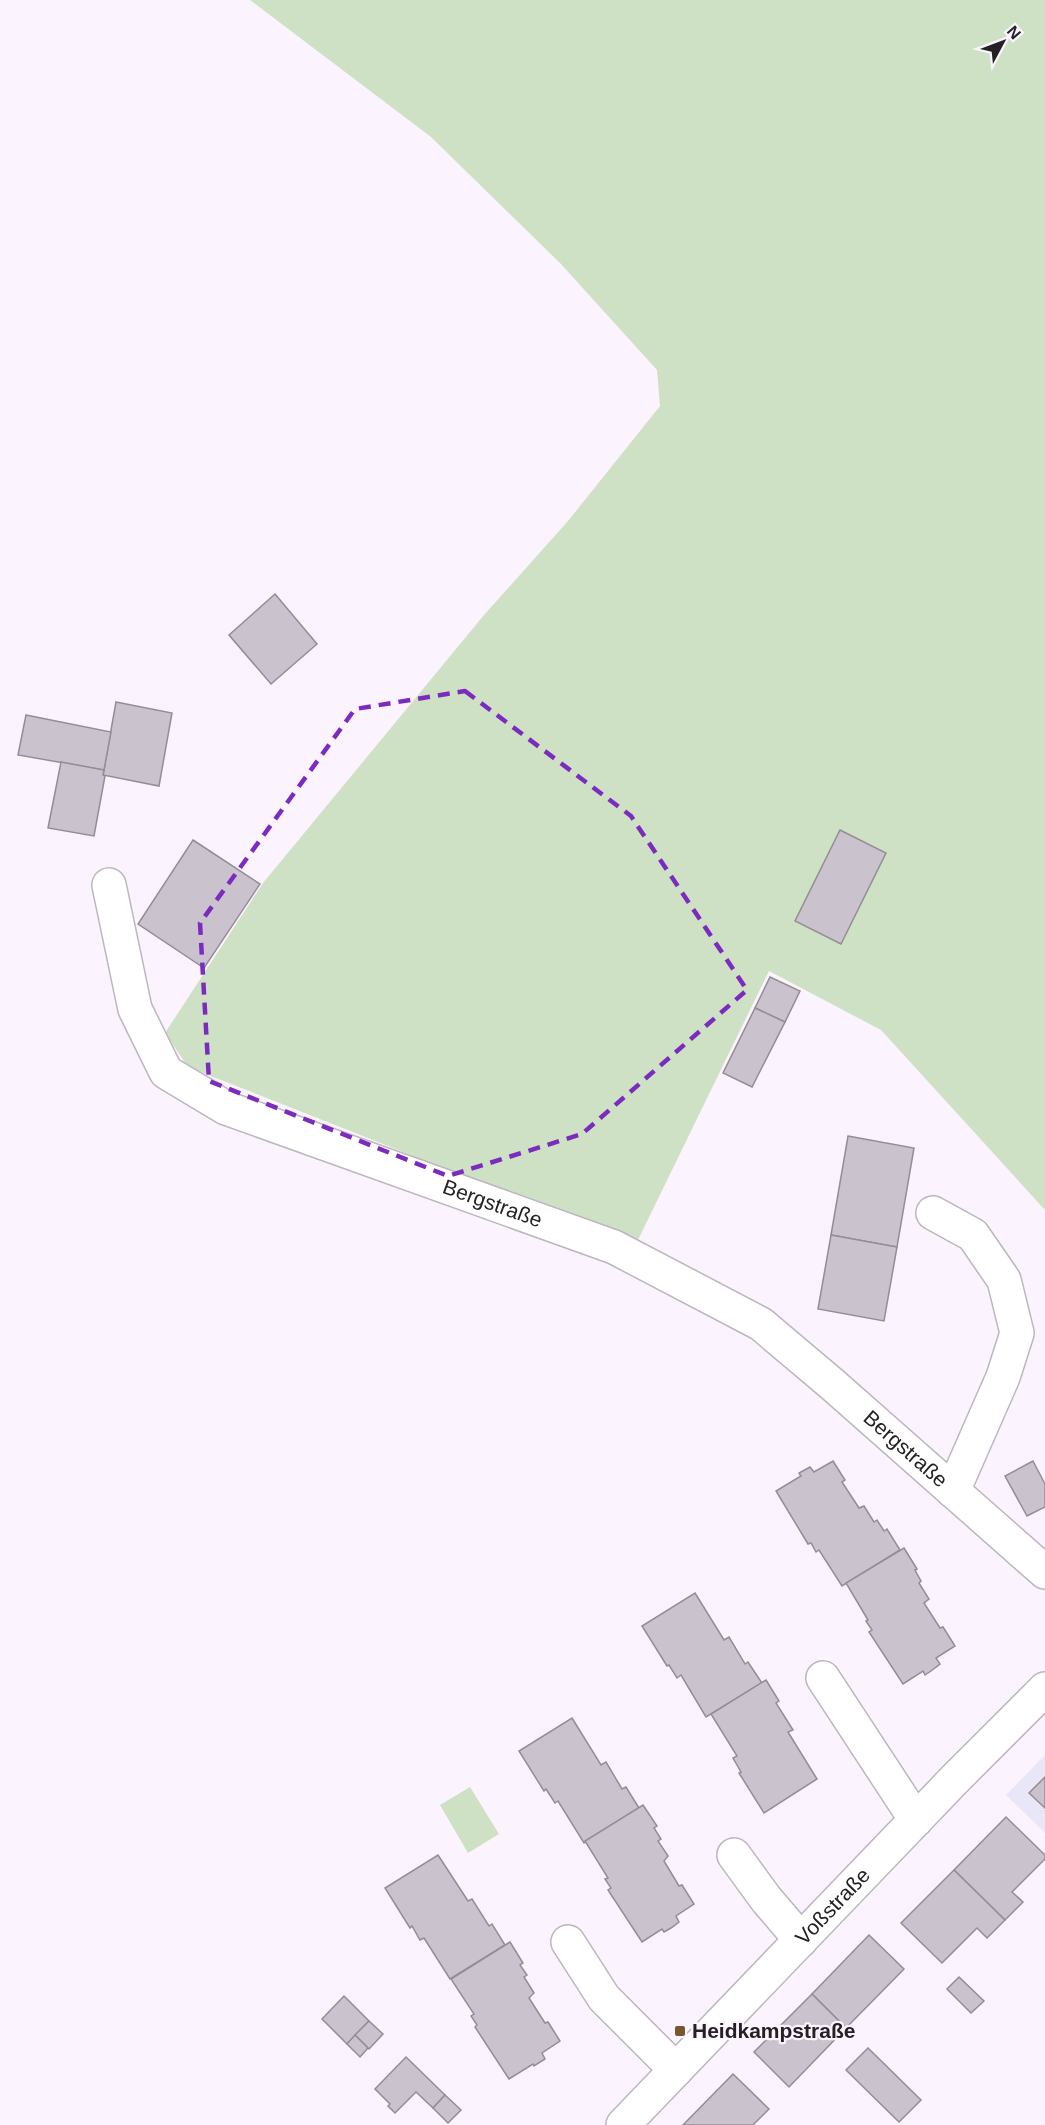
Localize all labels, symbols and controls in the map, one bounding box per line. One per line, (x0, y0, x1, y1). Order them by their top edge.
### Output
north arrow (973, 12, 1033, 72)
text: N (1004, 23, 1024, 42)
street label: Bergstraße (440, 1175, 546, 1231)
street label: Bergstraße (859, 1406, 952, 1492)
street label: Voßstraße (791, 1863, 874, 1949)
place label: Heidkampstraße (692, 2019, 855, 2042)
marker: Heidkampstraße (673, 2024, 687, 2038)

